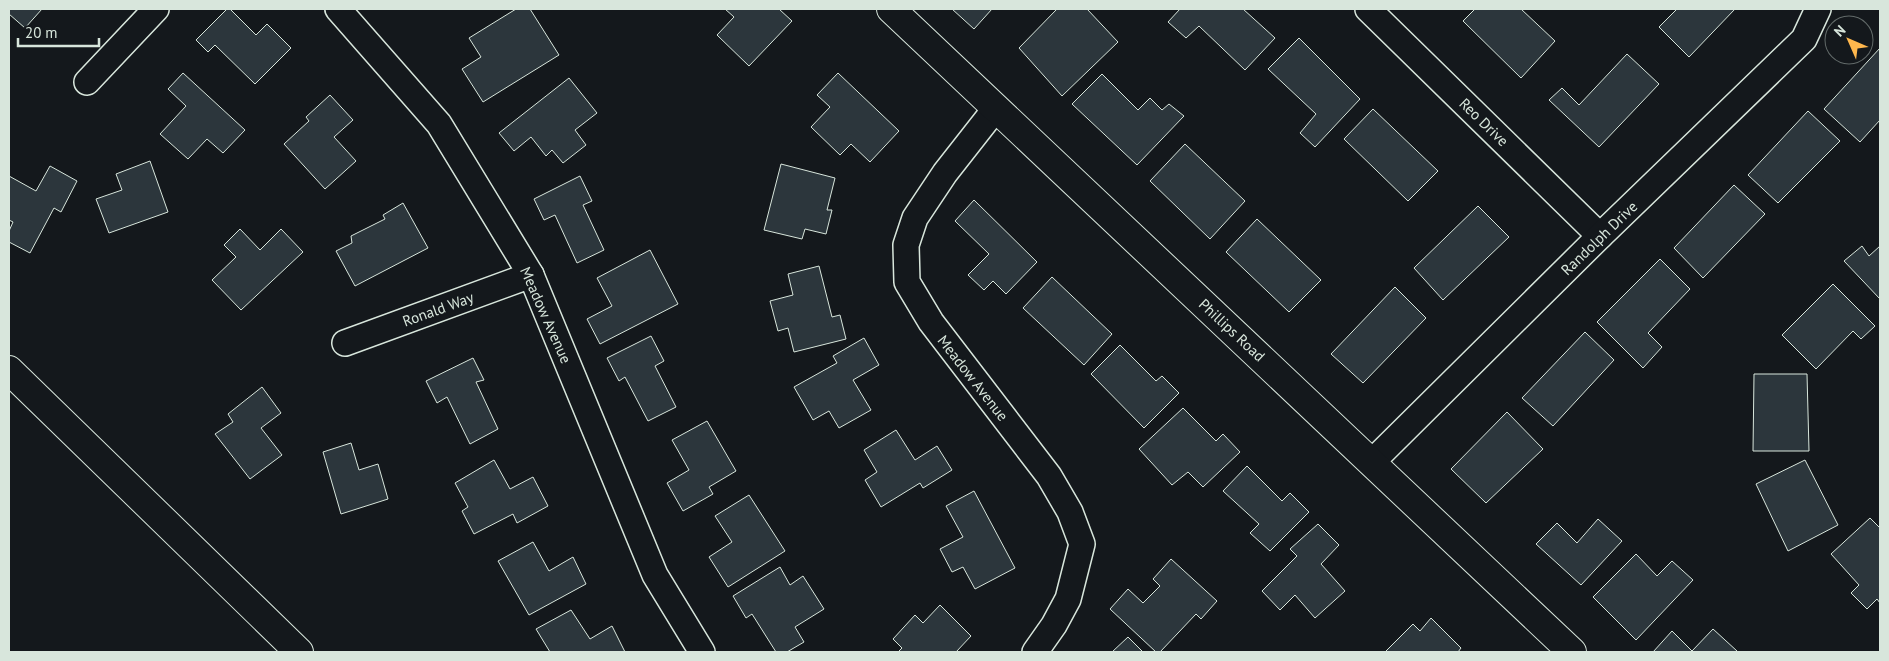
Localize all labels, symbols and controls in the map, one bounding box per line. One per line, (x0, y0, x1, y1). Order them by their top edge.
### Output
scale bar (18, 15, 99, 47)
north arrow (1824, 15, 1874, 65)
text: N (1830, 21, 1849, 40)
text: 20 m (25, 23, 58, 42)
street label: Reo Drive (1455, 94, 1513, 150)
street label: Randolph Drive (1557, 197, 1641, 279)
street label: Meadow Avenue (516, 264, 576, 366)
street label: Ronald Way (400, 287, 476, 331)
street label: Phillips Road (1195, 295, 1269, 365)
street label: Meadow Avenue (934, 331, 1012, 425)

